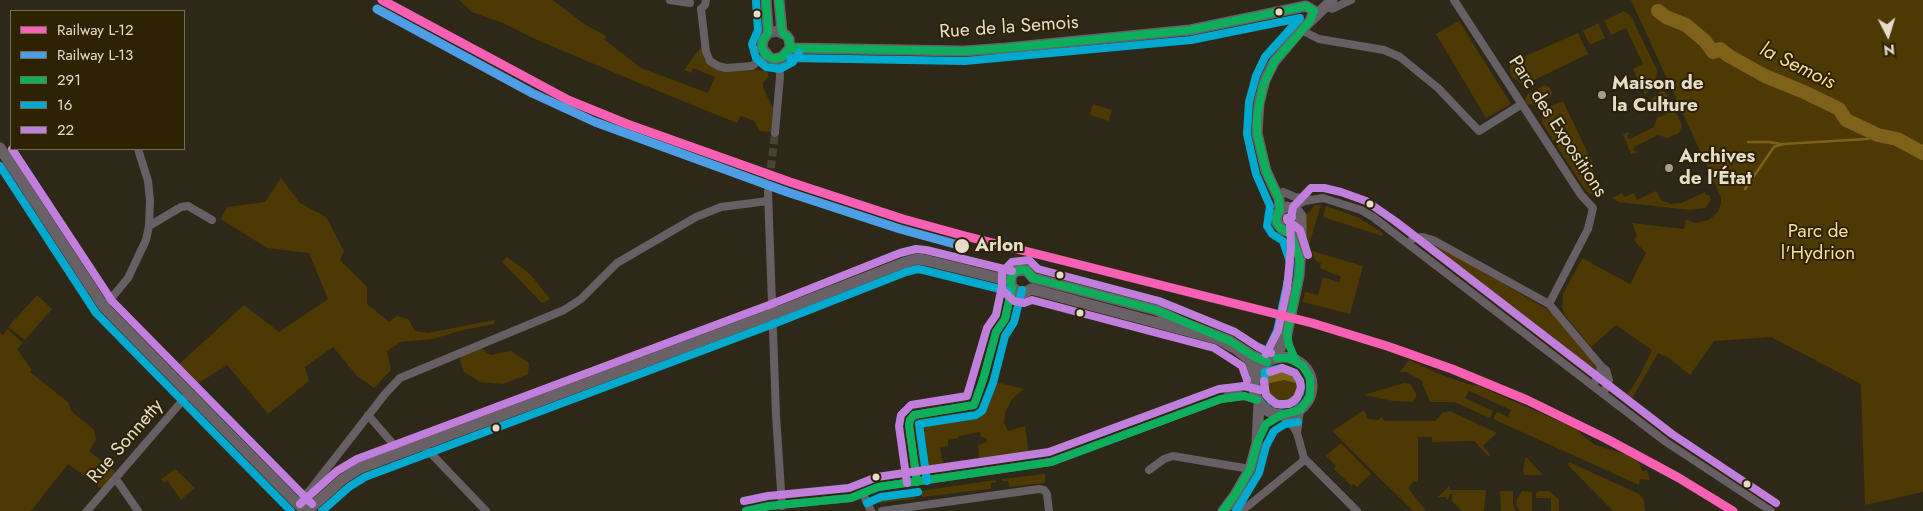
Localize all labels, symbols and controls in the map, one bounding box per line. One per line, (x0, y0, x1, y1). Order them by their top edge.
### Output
unlabelled marker (1274, 7, 1284, 17)
unlabelled marker (752, 9, 762, 19)
legend (10, 10, 185, 150)
north arrow (1863, 10, 1913, 60)
street label: Rue de la Semois (939, 12, 1079, 44)
text: Railway L-12 (57, 19, 134, 41)
water label: la Semois (1755, 39, 1839, 95)
text: N (1883, 39, 1896, 60)
text: Railway L-13 (57, 44, 133, 66)
street label: Parc des Expositions (1503, 52, 1611, 202)
text: 291 (57, 69, 81, 91)
place label: Maison de la Culture (1612, 73, 1704, 117)
marker: Maison de la Culture (1596, 89, 1608, 101)
text: 16 (57, 94, 72, 116)
text: 22 (57, 119, 74, 141)
place label: Archives de l'État (1679, 146, 1755, 190)
marker: Archives de l'État (1663, 162, 1675, 174)
unlabelled marker (1365, 199, 1375, 209)
park label: Parc de l'Hydrion (1781, 221, 1855, 265)
place label: Arlon (975, 235, 1024, 257)
marker: Arlon (953, 237, 971, 255)
unlabelled marker (1055, 270, 1065, 280)
unlabelled marker (1075, 308, 1085, 318)
street label: Rue Sonnetty (83, 395, 169, 489)
unlabelled marker (491, 423, 501, 433)
unlabelled marker (871, 472, 881, 482)
unlabelled marker (1742, 479, 1752, 489)

